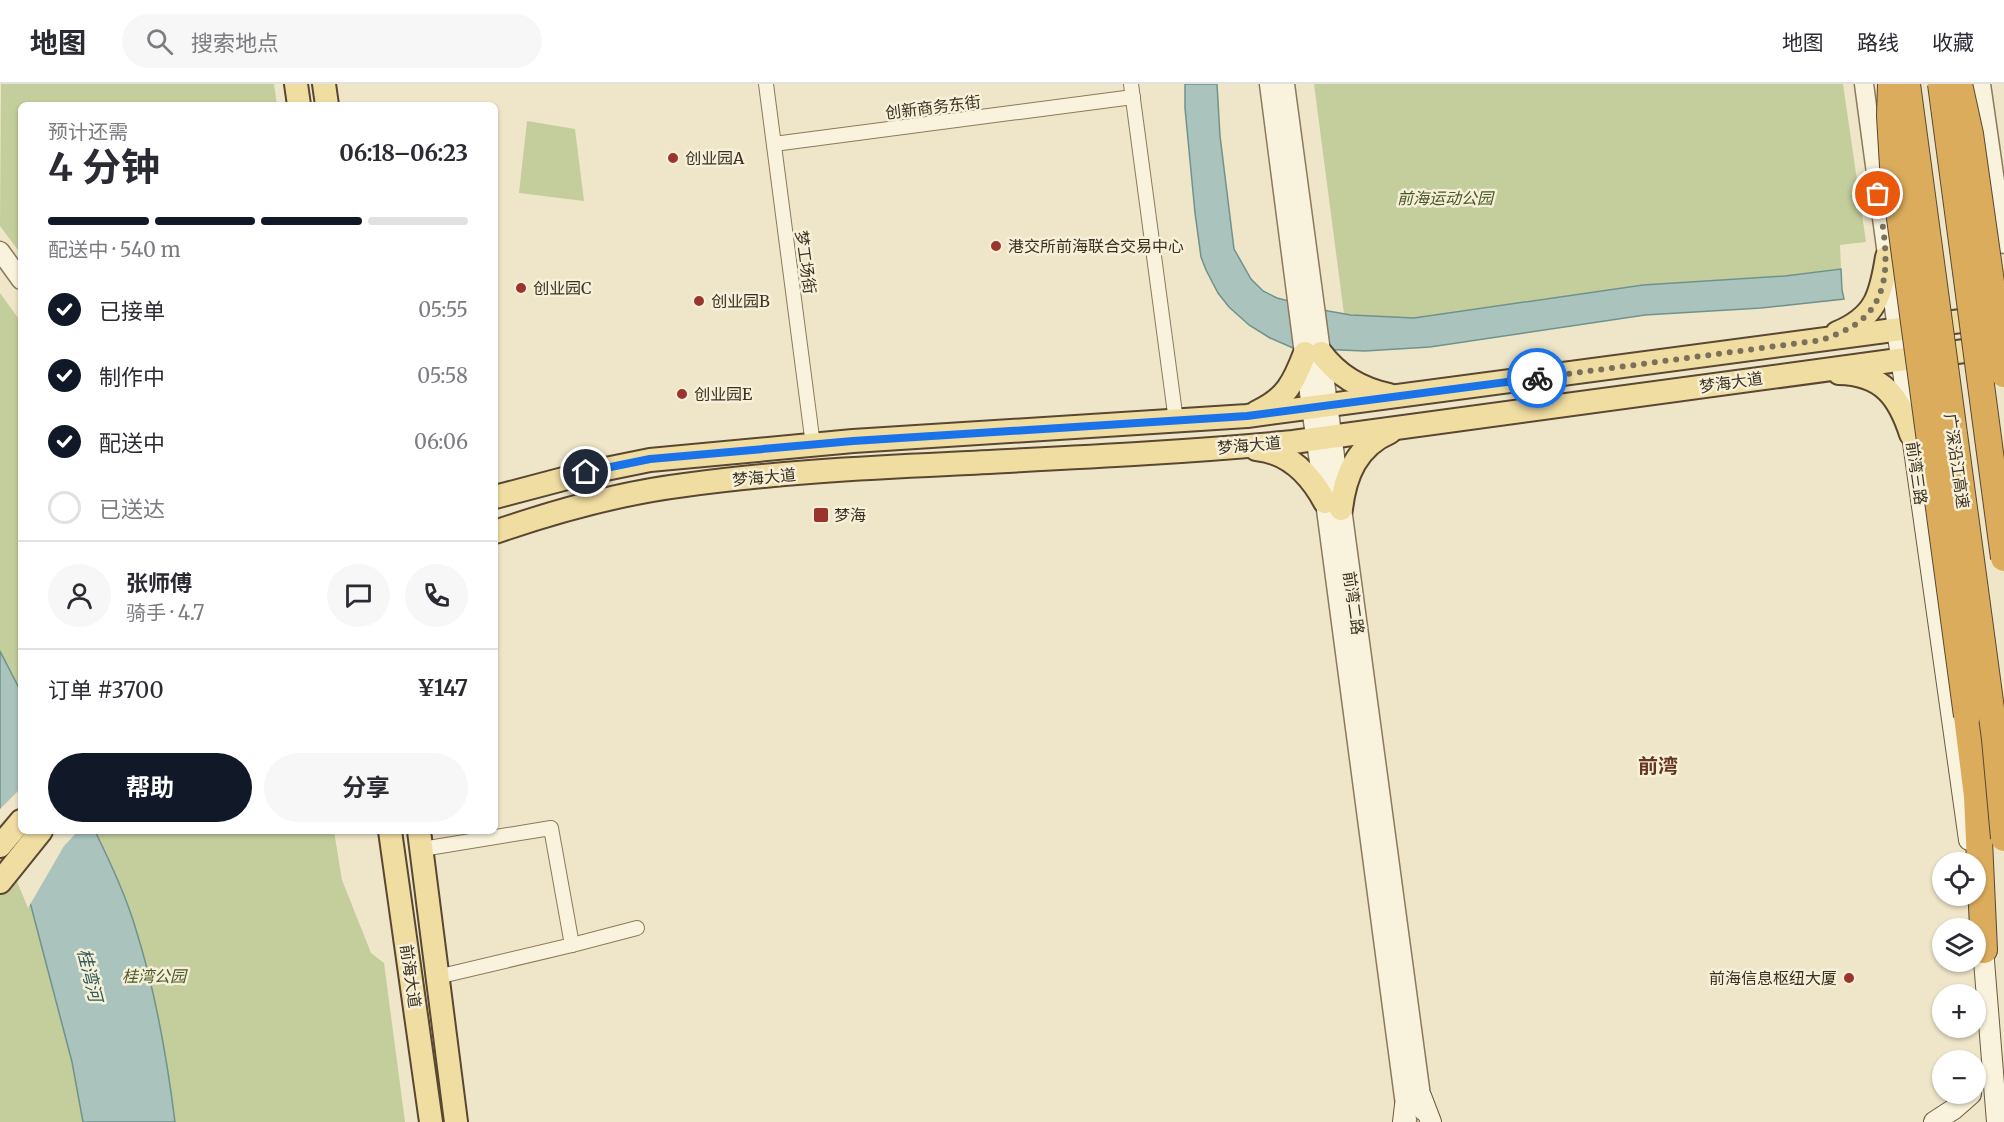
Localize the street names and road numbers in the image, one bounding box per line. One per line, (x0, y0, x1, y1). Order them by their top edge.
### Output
street label: 创新商务东街 (884, 91, 982, 123)
street label: 梦工场街 (792, 229, 820, 295)
street label: 梦海大道 (1698, 368, 1764, 396)
street label: 广深沿江高速 (1940, 412, 1974, 510)
street label: 梦海大道 (1216, 432, 1282, 458)
street label: 前湾三路 (1903, 440, 1931, 506)
street label: 梦海大道 (731, 464, 797, 490)
street label: 前湾二路 (1340, 570, 1368, 636)
street label: 前海大道 (397, 943, 425, 1009)

